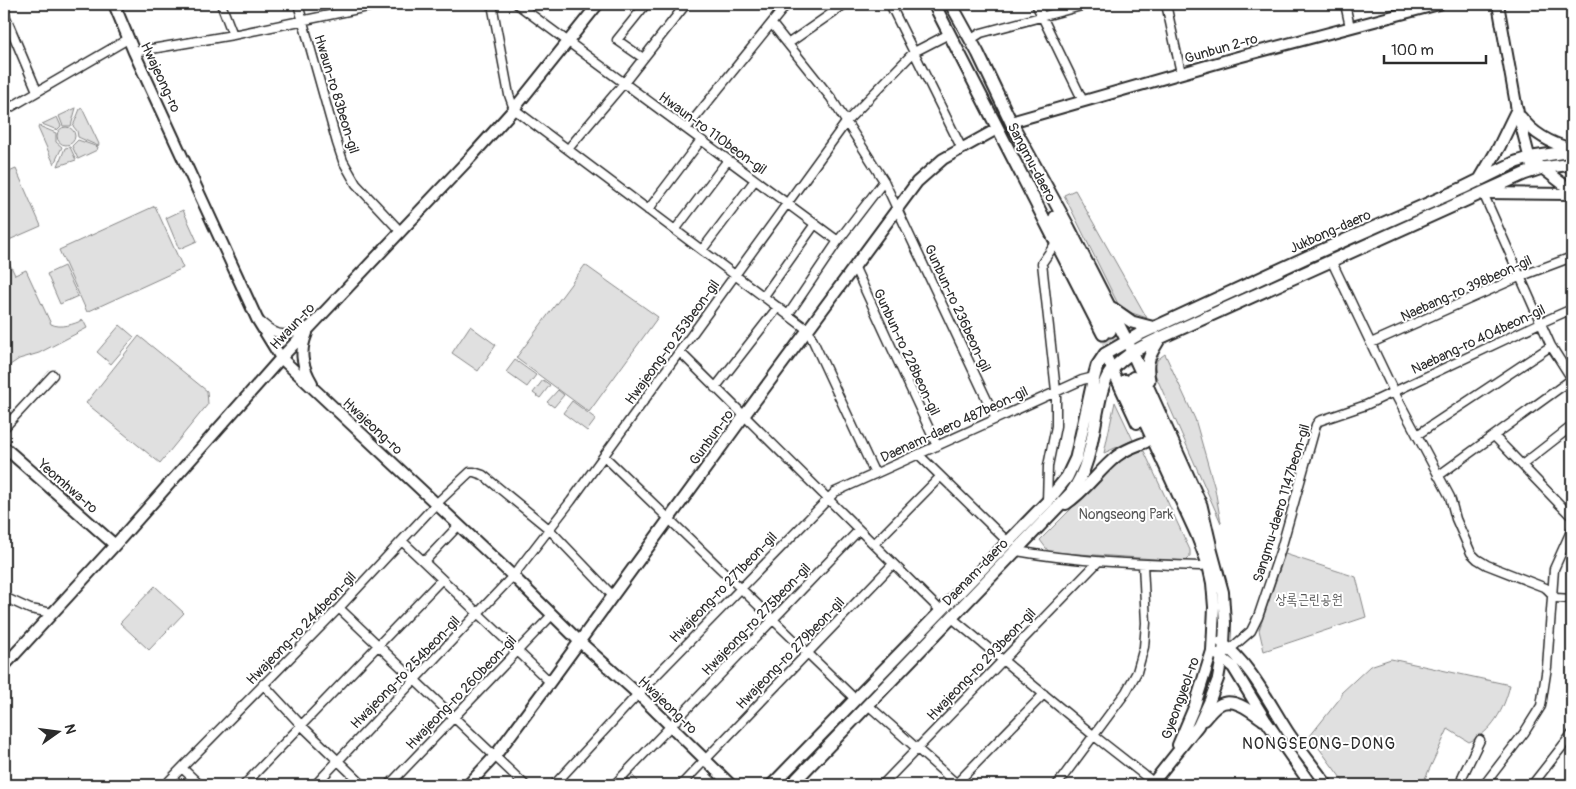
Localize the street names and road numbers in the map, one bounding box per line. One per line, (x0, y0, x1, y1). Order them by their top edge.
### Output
street label: Gunbun 2-ro (1183, 30, 1260, 67)
street label: Hwaun-ro 83beon-gil (310, 33, 363, 156)
street label: Hwajeong-ro (137, 39, 184, 115)
street label: Hwaun-ro 110beon-gil (655, 89, 770, 178)
street label: Sangmu-daero (1004, 120, 1060, 205)
street label: Jukbong-daero (1287, 206, 1374, 257)
street label: Gunbun-ro 236beon-gil (921, 242, 995, 375)
street label: Naebang-ro 398beon-gil (1398, 252, 1535, 325)
street label: Hwajeong-ro 253beon-gil (622, 277, 723, 408)
street label: Gunbun-ro 228beon-gil (870, 286, 943, 418)
street label: Hwaun-ro (266, 299, 319, 353)
street label: Naebang-ro 404beon-gil (1409, 301, 1548, 378)
street label: Daenam-daero 487beon-gil (878, 383, 1031, 466)
street label: Hwajeong-ro (339, 394, 406, 459)
street label: Gunbun-ro (686, 406, 737, 468)
street label: Sangmu-daero 1147beon-gil (1249, 422, 1314, 584)
street label: Yeomhwa-ro (34, 455, 101, 517)
street label: Hwajeong-ro 271beon-gil (666, 529, 781, 646)
street label: Daenam-daero (939, 535, 1012, 610)
street label: Hwajeong-ro 275beon-gil (698, 560, 814, 679)
street label: Hwajeong-ro 244beon-gil (243, 568, 360, 688)
street label: Hwajeong-ro 279beon-gil (733, 594, 848, 713)
street label: Hwajeong-ro 293beon-gil (923, 605, 1039, 724)
street label: Hwajeong-ro 254beon-gil (347, 613, 464, 732)
street label: Hwajeong-ro 260beon-gil (402, 632, 520, 753)
street label: Gyeongyeol-ro (1158, 654, 1203, 742)
street label: Hwajeong-ro (635, 673, 701, 738)

